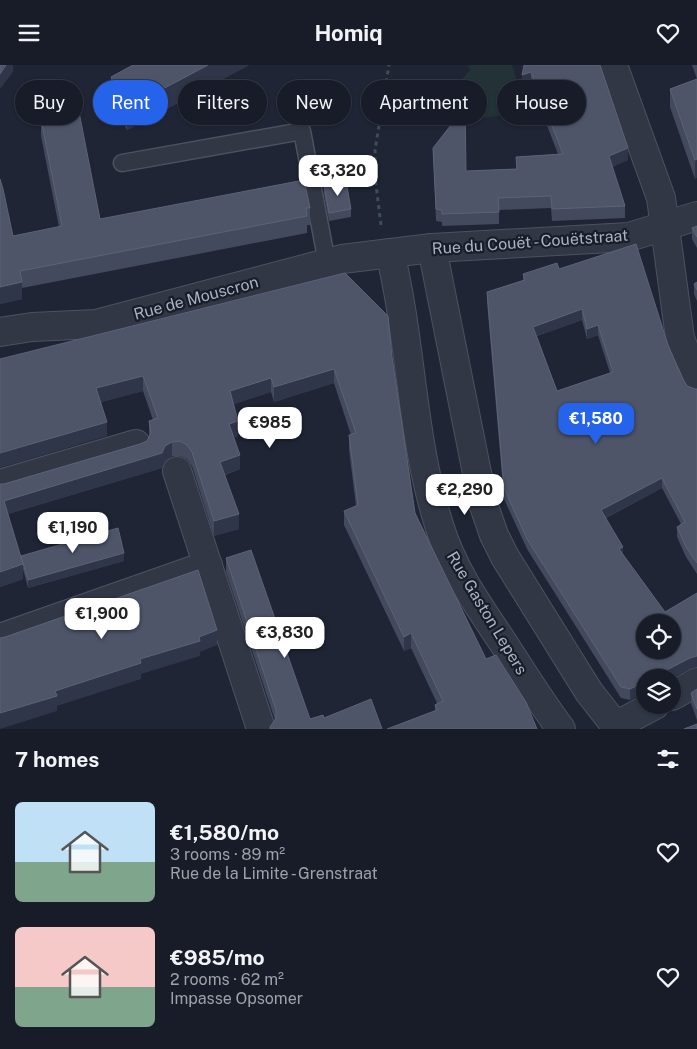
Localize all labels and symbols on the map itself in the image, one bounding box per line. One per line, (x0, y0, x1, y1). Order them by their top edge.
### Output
pin: €3,320 (297, 155, 379, 197)
street label: Rue du Couët - Couëtstraat (431, 226, 629, 258)
street label: Rue de Mouscron (131, 272, 261, 324)
pin: €1,580 (555, 403, 637, 445)
pin: €985 (240, 407, 300, 449)
pin: €2,290 (424, 473, 506, 516)
pin: €1,190 (32, 511, 114, 554)
street label: Rue Gaston Lepers (443, 548, 531, 678)
pin: €1,900 (61, 597, 143, 640)
pin: €3,830 (244, 617, 326, 659)

